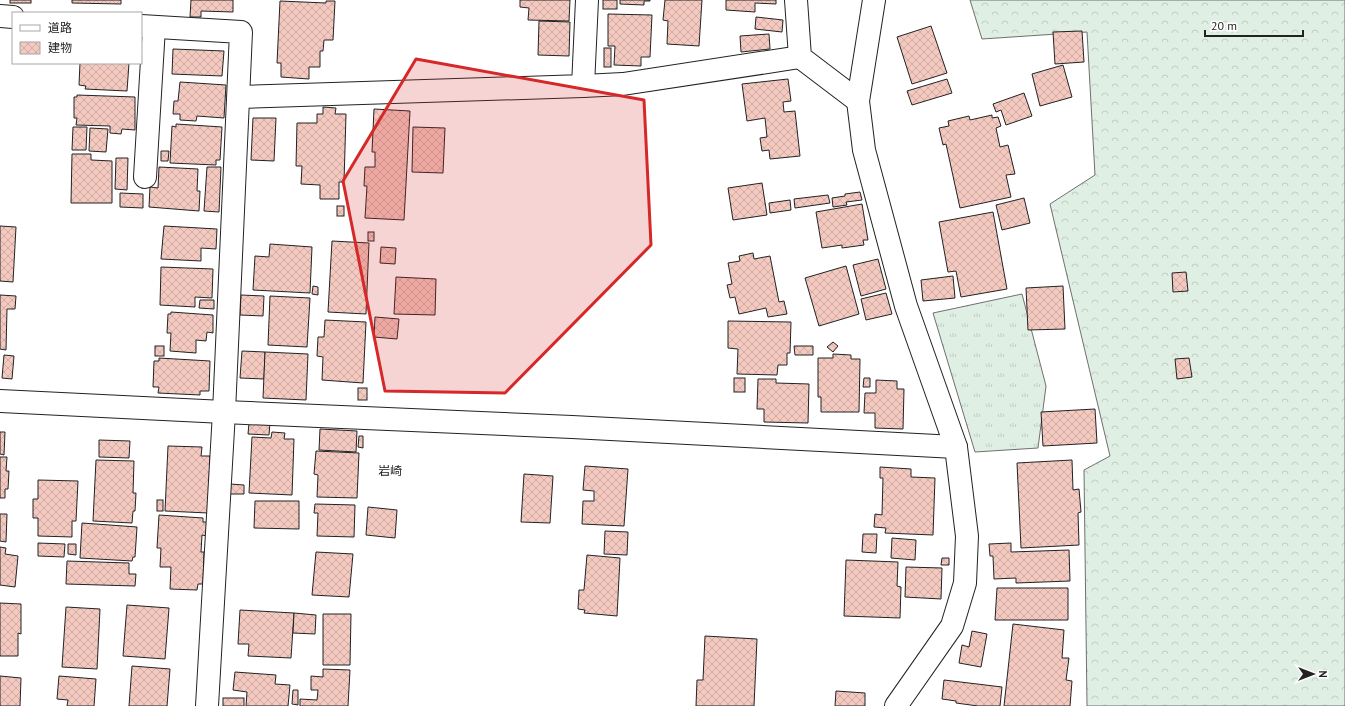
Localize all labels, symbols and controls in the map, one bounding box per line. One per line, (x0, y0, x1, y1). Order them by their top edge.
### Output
legend (12, 12, 142, 64)
scale bar (1205, 12, 1303, 38)
text: 20 m (1211, 18, 1237, 33)
text: 道路 (48, 20, 72, 35)
text: 建物 (48, 40, 72, 55)
district label: 岩崎 (378, 463, 402, 478)
north arrow (1293, 654, 1333, 694)
text: N (1316, 670, 1330, 678)

